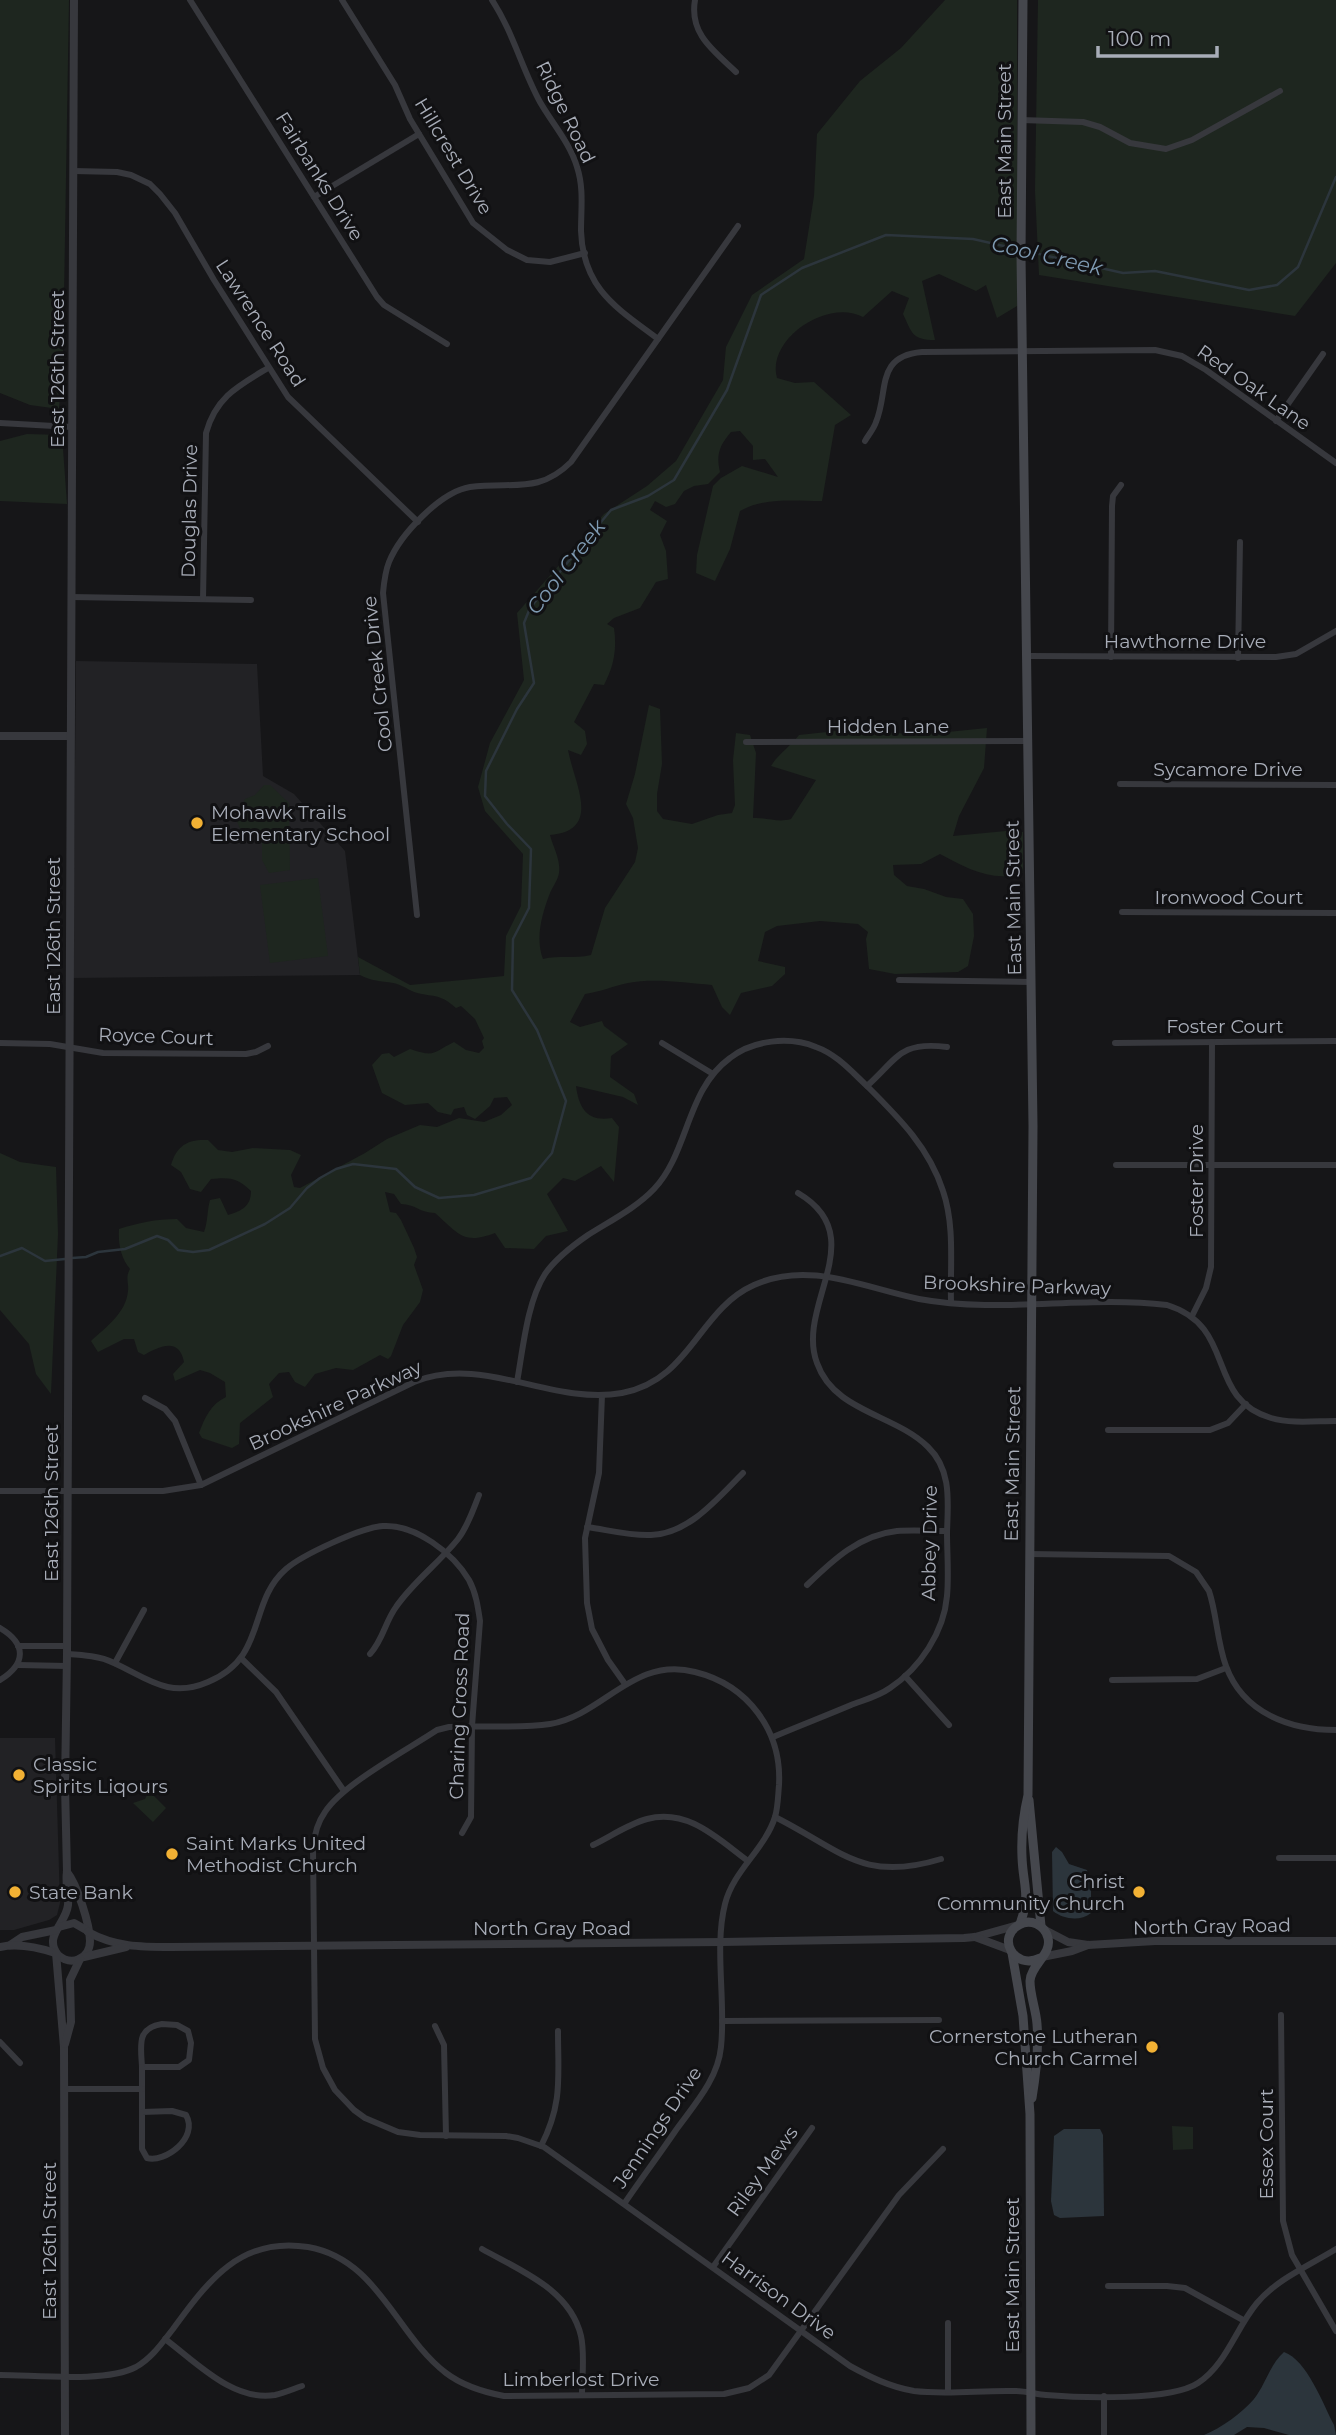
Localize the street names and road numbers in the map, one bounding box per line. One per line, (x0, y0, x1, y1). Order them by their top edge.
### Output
street label: Ridge Road (531, 57, 600, 167)
street label: East Main Street (993, 63, 1016, 219)
street label: Hillcrest Drive (410, 94, 497, 219)
street label: Fairbanks Drive (271, 108, 368, 245)
street label: Lawrence Road (211, 255, 310, 391)
street label: East 126th Street (46, 290, 69, 448)
street label: Red Oak Lane (1193, 340, 1315, 435)
street label: Douglas Drive (177, 444, 202, 578)
street label: Cool Creek Drive (358, 595, 397, 753)
street label: Hawthorne Drive (1104, 630, 1266, 653)
street label: Hidden Lane (827, 715, 949, 738)
street label: Sycamore Drive (1153, 758, 1303, 781)
street label: East Main Street (1001, 820, 1026, 976)
street label: East 126th Street (42, 857, 65, 1015)
street label: Ironwood Court (1154, 886, 1304, 909)
street label: Foster Court (1166, 1015, 1284, 1038)
street label: Royce Court (98, 1023, 214, 1050)
street label: Foster Drive (1185, 1124, 1208, 1238)
street label: Brookshire Parkway (923, 1271, 1112, 1300)
street label: Brookshire Parkway (245, 1355, 426, 1456)
street label: East Main Street (1000, 1386, 1025, 1542)
street label: East 126th Street (40, 1424, 63, 1582)
street label: Abbey Drive (917, 1485, 942, 1601)
street label: Charing Cross Road (445, 1612, 474, 1800)
street label: North Gray Road (1133, 1914, 1291, 1939)
street label: North Gray Road (473, 1917, 631, 1940)
street label: Jennings Drive (608, 2062, 707, 2193)
street label: Essex Court (1255, 2088, 1278, 2199)
street label: Riley Mews (722, 2122, 803, 2221)
street label: East 126th Street (38, 2162, 61, 2320)
street label: East Main Street (1001, 2197, 1024, 2353)
street label: Harrison Drive (717, 2246, 840, 2345)
street label: Limberlost Drive (502, 2368, 660, 2391)

